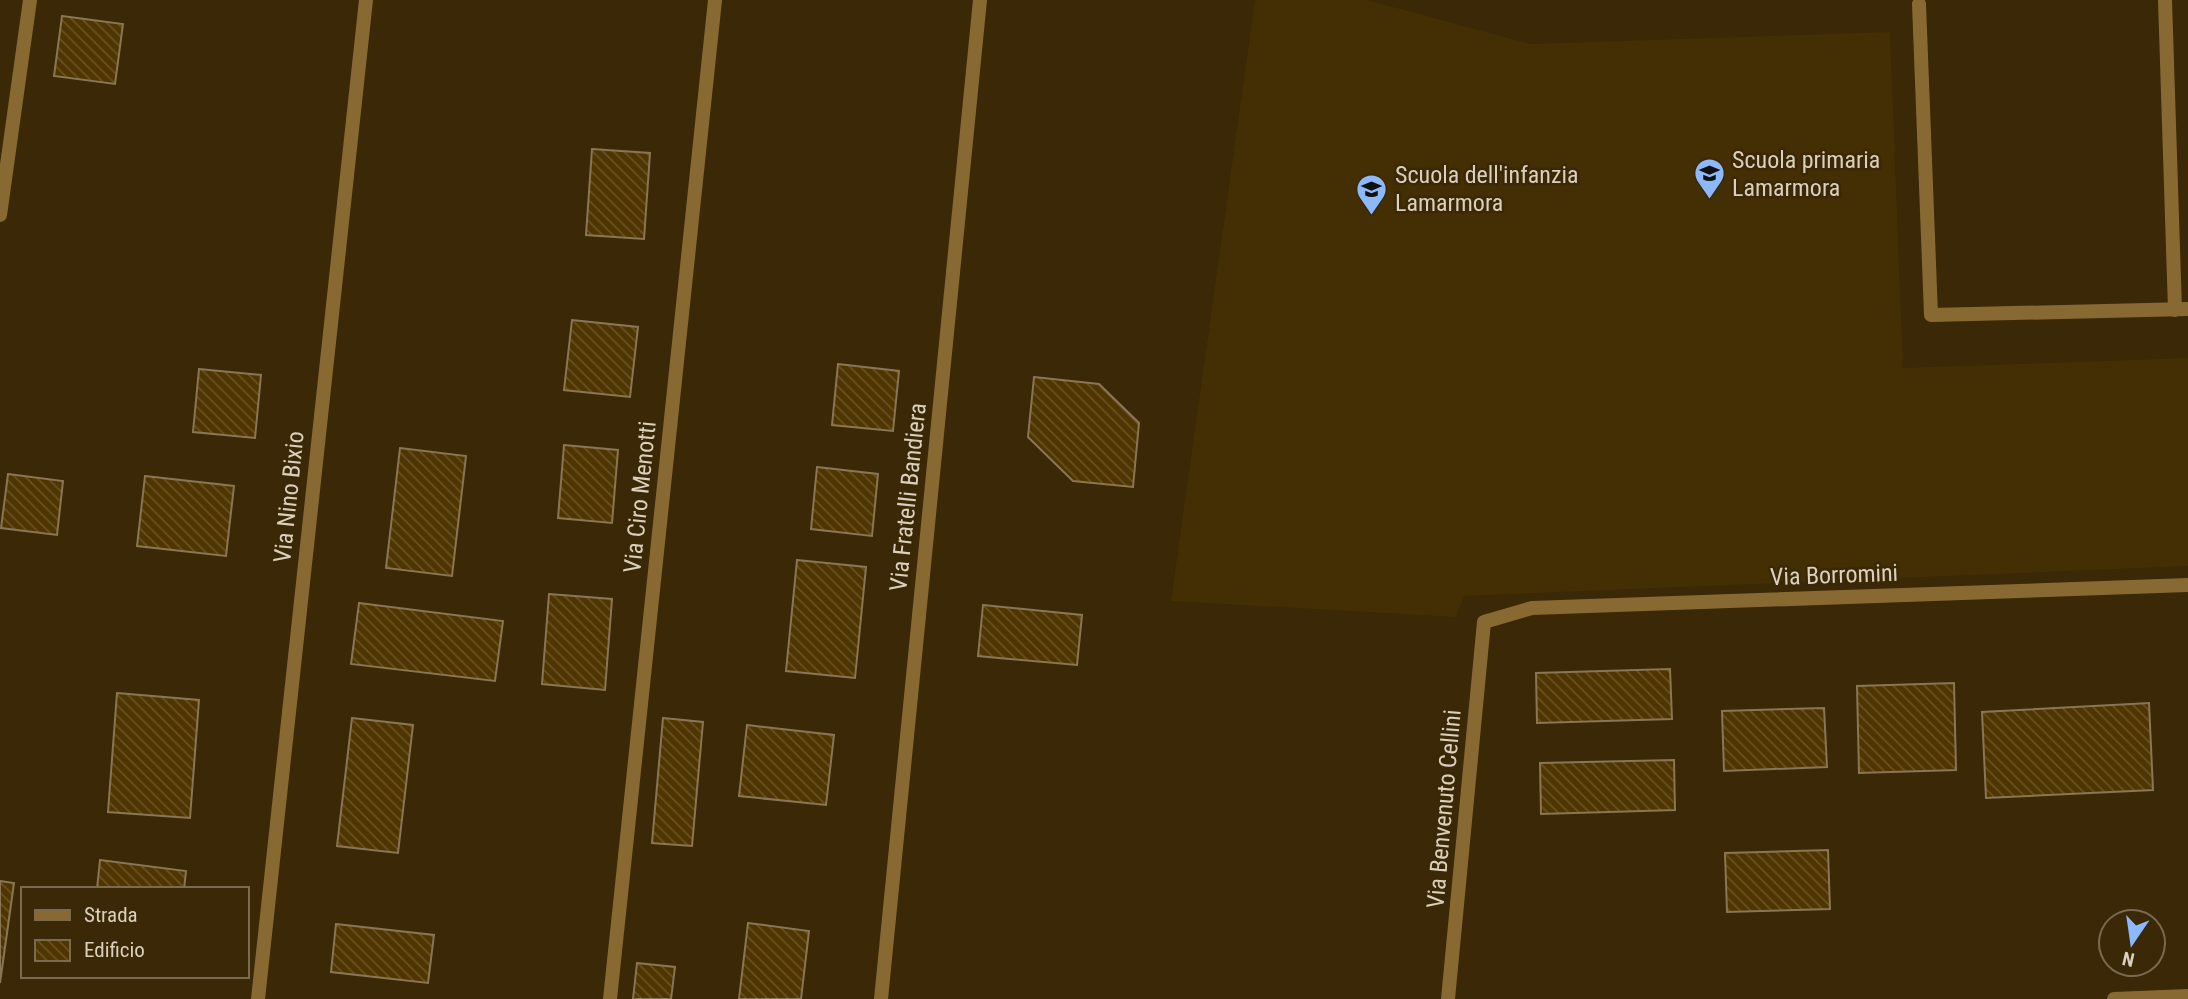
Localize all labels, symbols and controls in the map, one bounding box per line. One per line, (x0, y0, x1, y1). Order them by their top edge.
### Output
place label: Scuola primaria Lamarmora (1732, 146, 1880, 202)
school or university icon: Scuola primaria Lamarmora (1692, 157, 1726, 201)
place label: Scuola dell'infanzia Lamarmora (1395, 161, 1578, 217)
school or university icon: Scuola dell'infanzia Lamarmora (1355, 172, 1389, 216)
street label: Via Fratelli Bandiera (884, 401, 932, 593)
street label: Via Ciro Menotti (618, 420, 662, 574)
street label: Via Nino Bixio (268, 430, 310, 564)
street label: Via Borromini (1769, 559, 1899, 591)
street label: Via Benvenuto Cellini (1421, 708, 1467, 910)
legend (21, 887, 248, 978)
text: Strada (84, 903, 138, 927)
north arrow (2097, 908, 2167, 978)
text: Edificio (84, 938, 145, 962)
text: N (2120, 947, 2137, 972)

